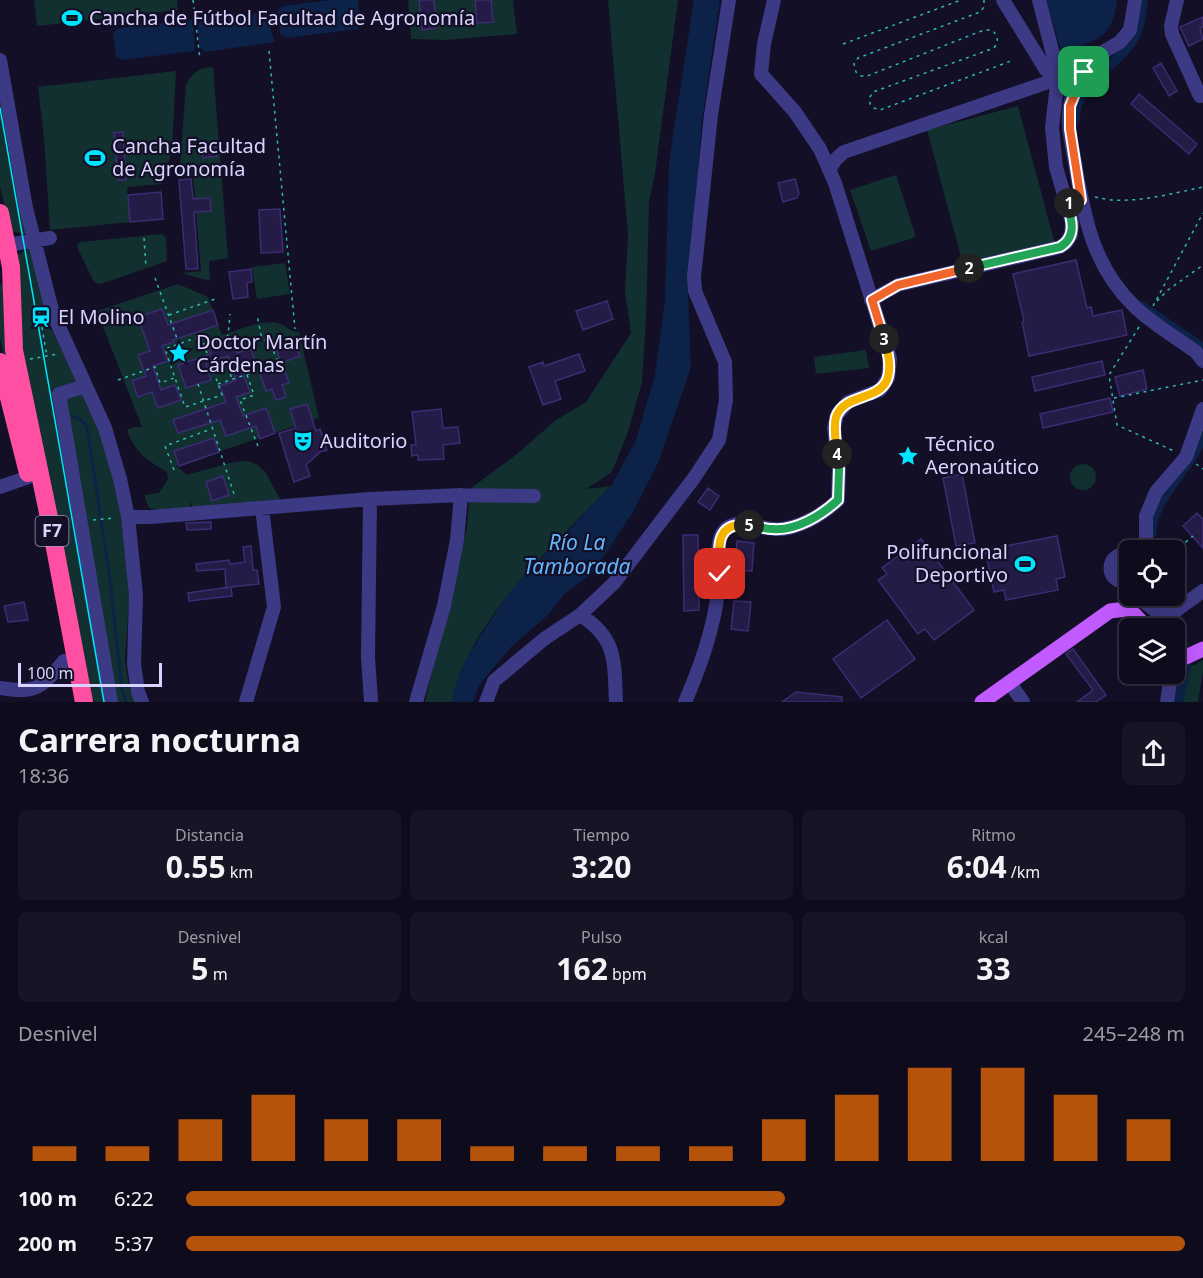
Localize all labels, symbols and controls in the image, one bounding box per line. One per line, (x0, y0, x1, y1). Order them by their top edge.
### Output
place label: Cancha de Fútbol Facultad de Agronomía (89, 4, 475, 31)
sports icon: Cancha de Fútbol Facultad de Agronomía (60, 6, 84, 30)
pin (1058, 46, 1109, 97)
icon: arrive (1067, 55, 1100, 88)
place label: Cancha Facultad de Agronomía (112, 132, 266, 182)
sports icon: Cancha Facultad de Agronomía (83, 146, 107, 170)
pin: 1 (1054, 188, 1084, 218)
text: 1 (1064, 192, 1074, 214)
pin: 2 (954, 253, 984, 283)
text: 2 (964, 257, 974, 279)
place label: El Molino (58, 303, 145, 330)
station icon: El Molino (29, 305, 53, 329)
pin: 3 (869, 324, 899, 354)
place label: Doctor Martín Cárdenas (196, 328, 327, 378)
text: 3 (879, 328, 889, 350)
place icon: Doctor Martín Cárdenas (167, 341, 191, 365)
place label: Auditorio (320, 427, 407, 454)
theatre icon: Auditorio (291, 429, 315, 453)
place label: Técnico Aeronaútico (925, 430, 1039, 480)
pin: 4 (822, 439, 852, 469)
text: 4 (832, 443, 842, 465)
place icon: Técnico Aeronaútico (896, 444, 920, 468)
pin: 5 (734, 510, 764, 540)
text: 5 (744, 514, 754, 536)
road number: F7 (36, 516, 68, 546)
water label: Río La Tamborada (523, 528, 631, 580)
place label: Polifuncional Deportivo (886, 538, 1008, 588)
map controls (1119, 540, 1185, 684)
button: locate (1119, 540, 1185, 606)
pin (694, 548, 745, 599)
sports icon: Polifuncional Deportivo (1013, 552, 1037, 576)
icon: check (703, 557, 736, 590)
button: layers (1119, 618, 1185, 684)
scale bar (18, 660, 162, 688)
text: 100 m (27, 662, 74, 684)
text: Carrera nocturna (18, 717, 301, 762)
button: share (1122, 722, 1185, 785)
text: 18:36 (18, 762, 69, 789)
text: Distancia (175, 824, 244, 846)
text: Tiempo (573, 824, 630, 846)
text: Ritmo (971, 824, 1016, 846)
text: 0.55 (166, 846, 226, 887)
text: 3:20 (572, 846, 631, 887)
text: 6:04 (947, 846, 1007, 887)
text: km (226, 861, 253, 883)
text: /km (1007, 861, 1040, 883)
text: Desnivel (178, 926, 241, 948)
text: Pulso (581, 926, 622, 948)
text: kcal (979, 926, 1008, 948)
text: 5 (191, 948, 209, 989)
text: 162 (556, 948, 608, 989)
text: 33 (976, 948, 1011, 989)
text: m (209, 963, 228, 985)
text: bpm (608, 963, 647, 985)
text: Desnivel (18, 1020, 98, 1047)
text: 245–248 m (1082, 1020, 1185, 1047)
text: 100 m (18, 1185, 77, 1212)
text: 6:22 (114, 1185, 154, 1212)
text: 200 m (18, 1230, 77, 1257)
text: 5:37 (114, 1230, 154, 1257)

